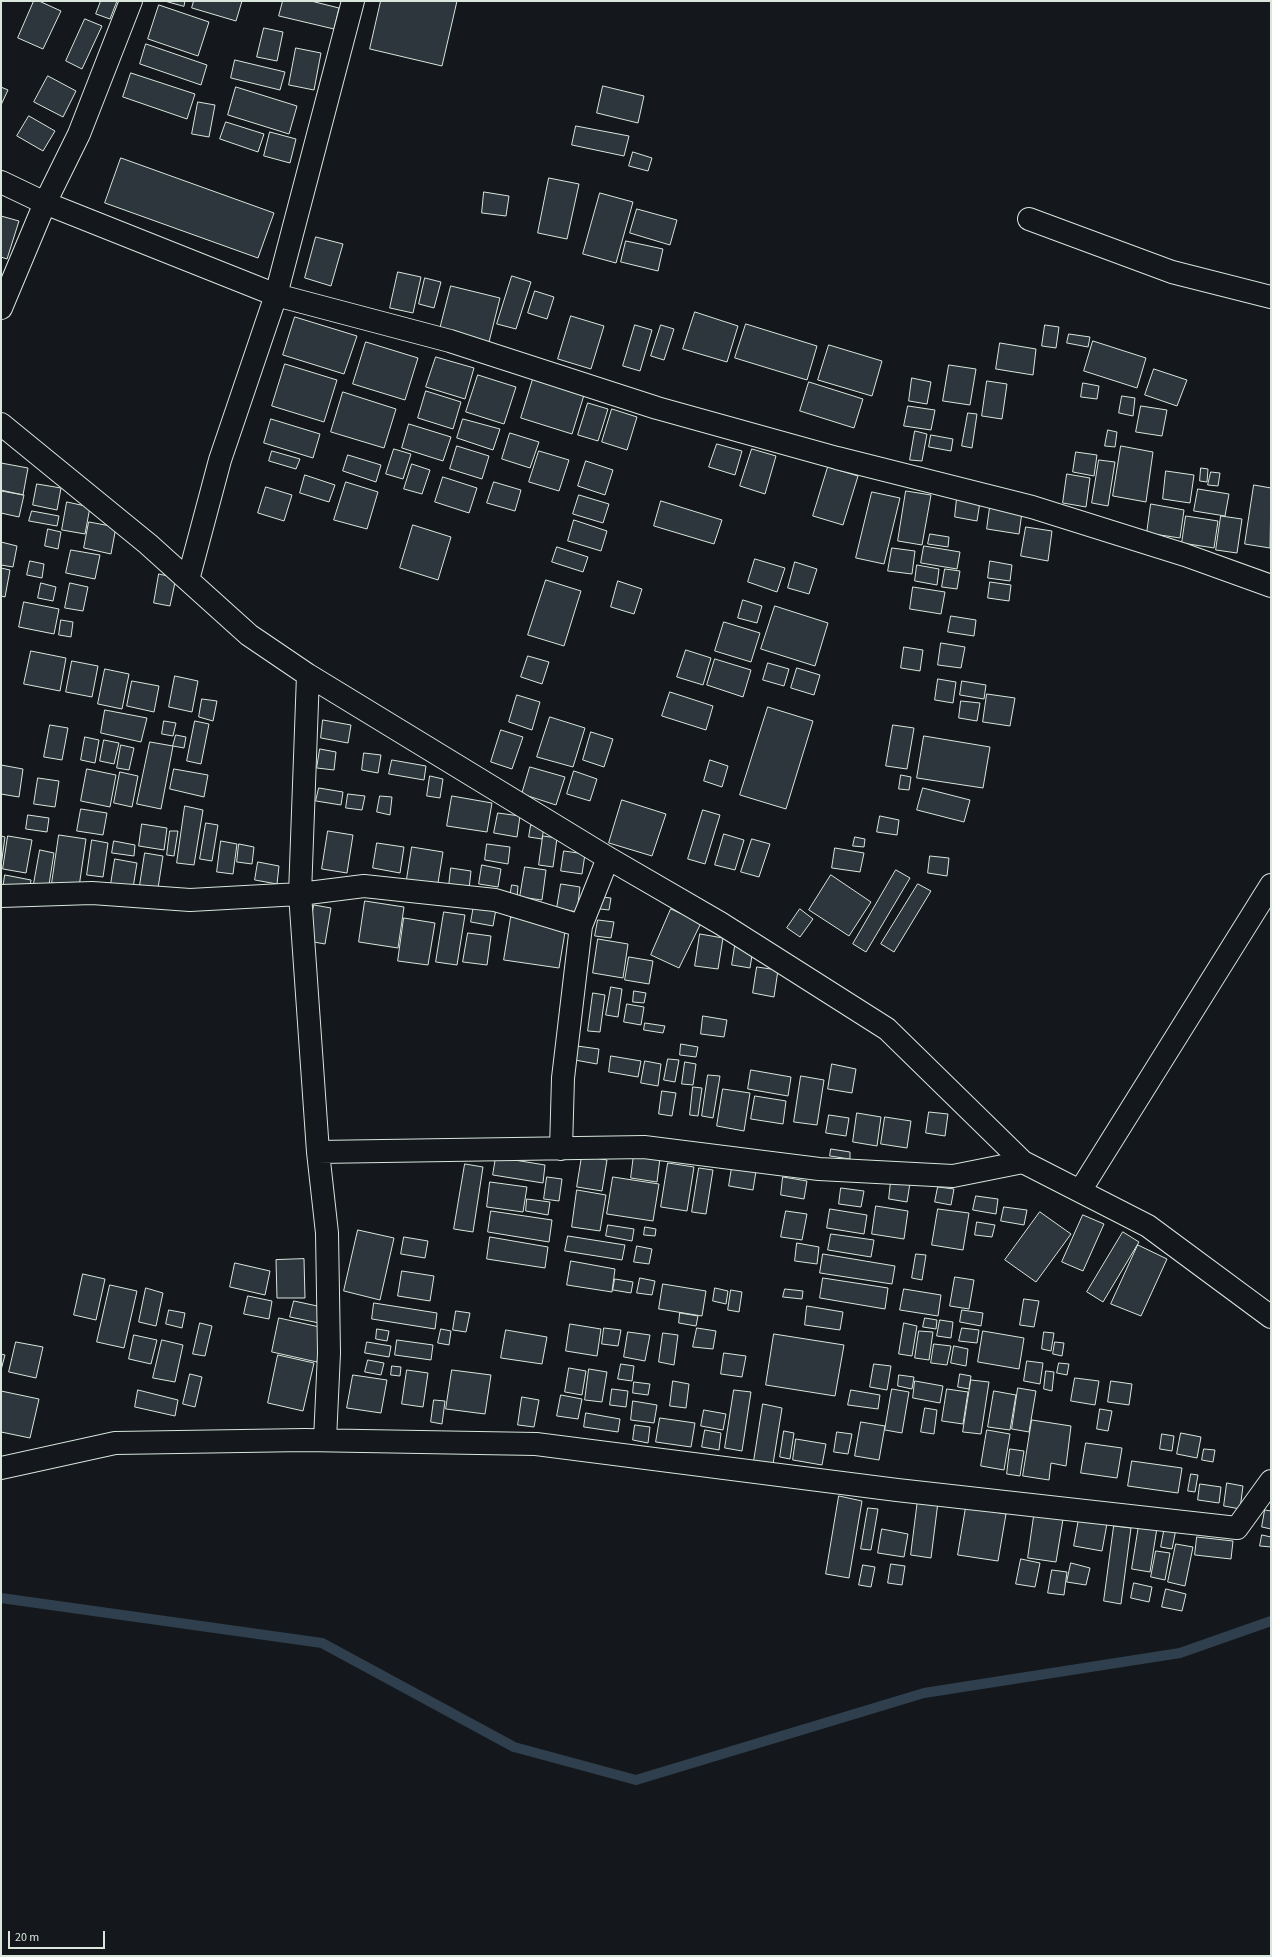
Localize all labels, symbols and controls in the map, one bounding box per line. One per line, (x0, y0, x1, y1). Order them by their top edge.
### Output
scale bar (10, 1923, 107, 1949)
text: 20 m (15, 1929, 39, 1946)

